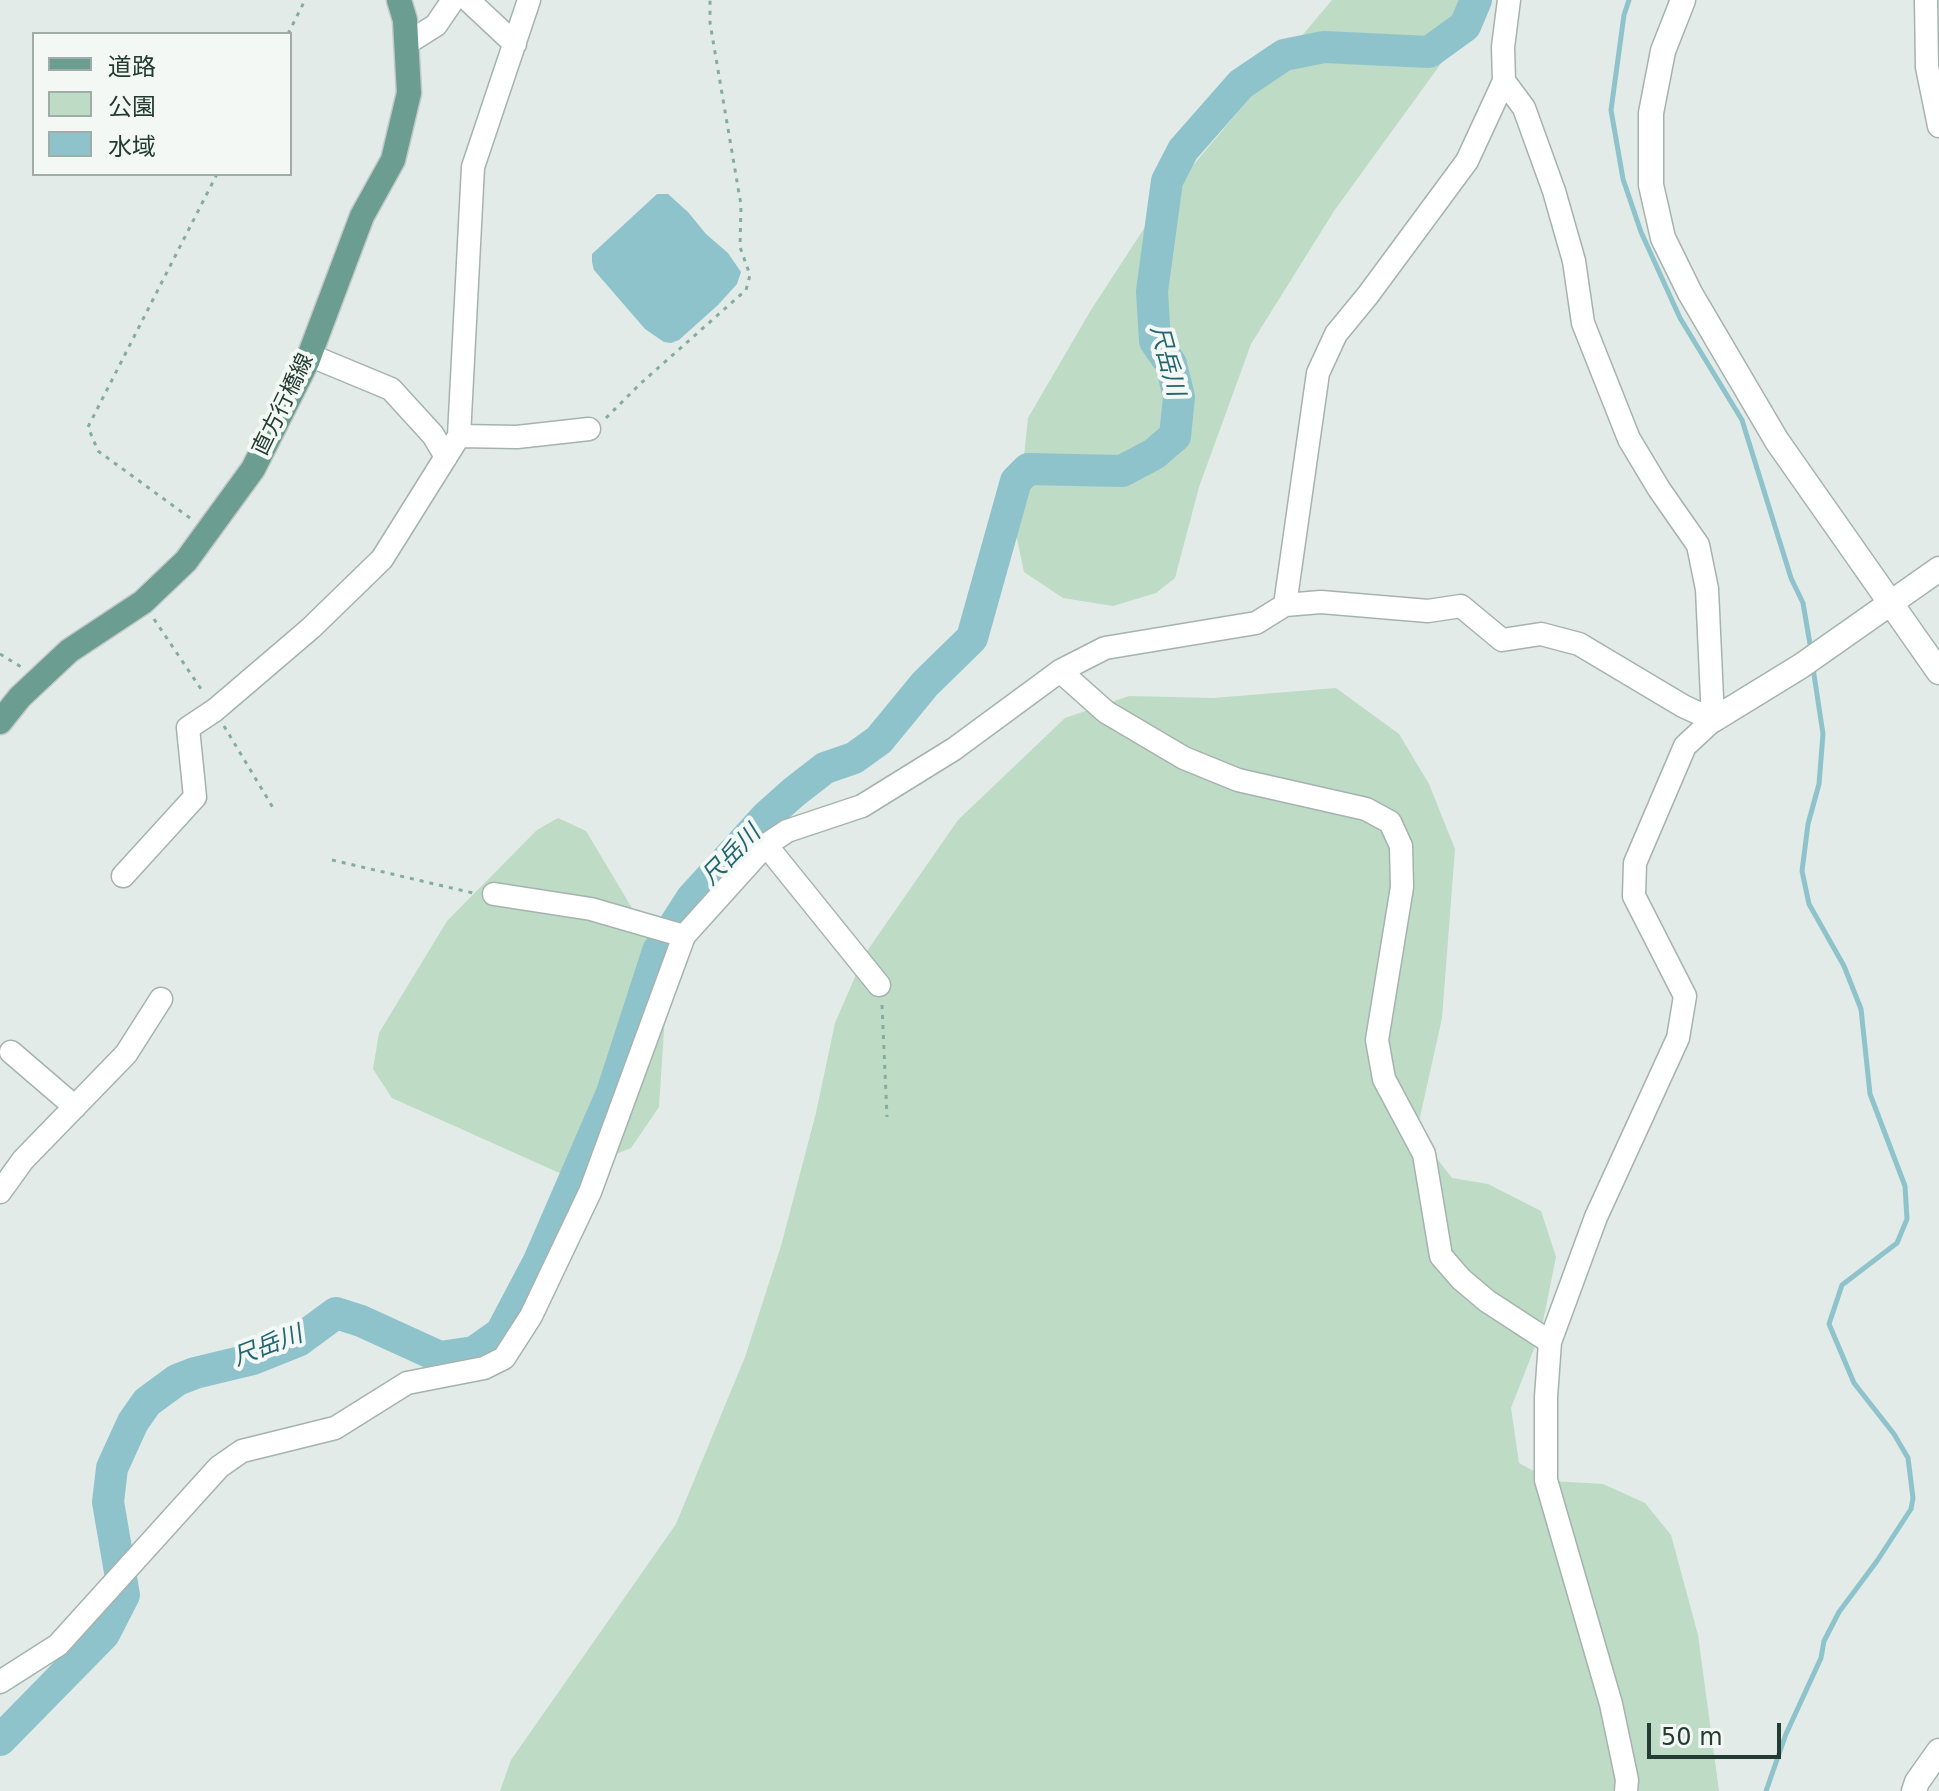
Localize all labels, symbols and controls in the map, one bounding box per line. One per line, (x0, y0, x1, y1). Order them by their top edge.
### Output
legend (32, 32, 292, 176)
text: 道路 (108, 53, 156, 81)
text: 公園 (108, 93, 156, 121)
text: 水域 (108, 133, 156, 161)
water label: 尺岳川 (1143, 322, 1189, 400)
street label: 直方行橋線 (248, 350, 320, 460)
water label: 尺岳川 (697, 820, 767, 892)
water label: 尺岳川 (229, 1321, 307, 1373)
scale bar (1651, 1707, 1785, 1757)
text: 50 m (1661, 1723, 1723, 1751)

